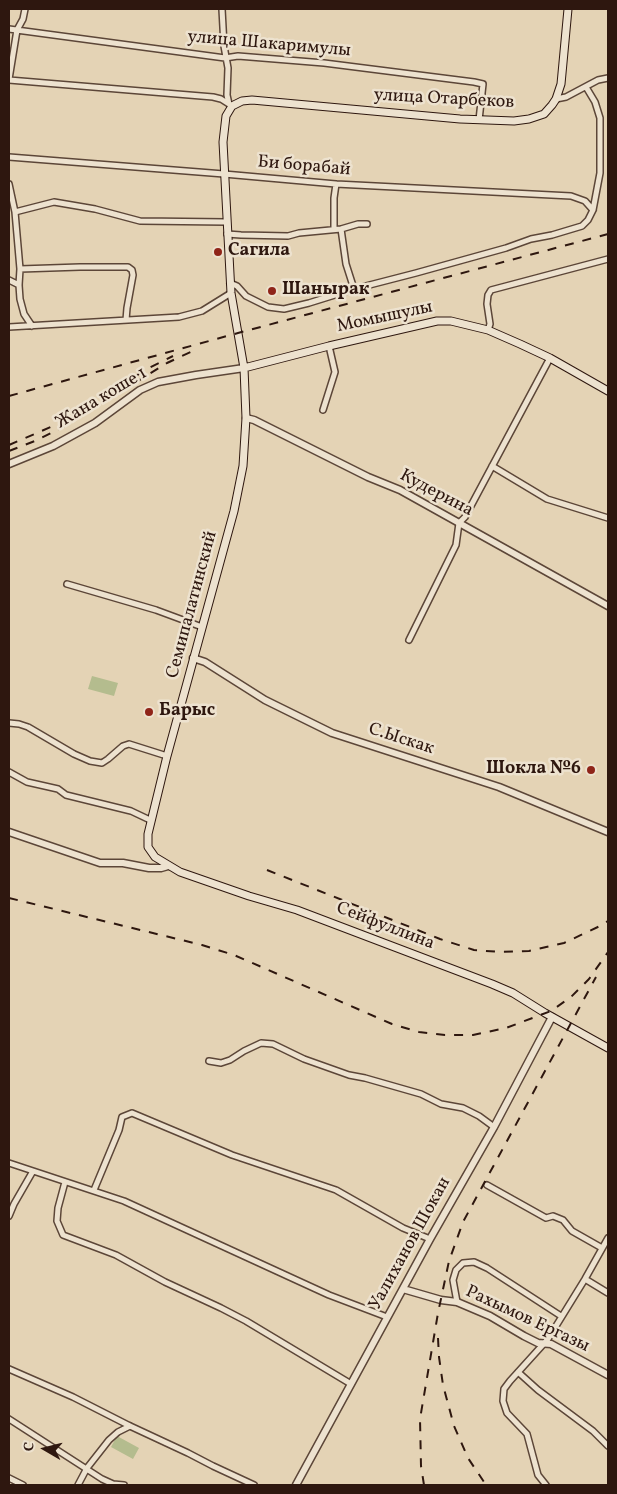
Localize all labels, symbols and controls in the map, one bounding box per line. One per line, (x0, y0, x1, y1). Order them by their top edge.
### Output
street label: улица Шакаримулы (186, 27, 352, 63)
street label: улица Отарбеков (373, 86, 515, 114)
street label: Би борабай (256, 152, 352, 182)
place label: Сагила (228, 241, 290, 263)
marker: Сагила (212, 246, 224, 258)
place label: Шанырак (282, 280, 370, 302)
marker: Шанырак (266, 285, 278, 297)
street label: Момышулы (335, 297, 435, 339)
street label: Жана коше 1 (52, 363, 152, 435)
street label: Кудерина (396, 466, 476, 522)
street label: Семипалатинский (163, 529, 223, 681)
place label: Барыс (159, 701, 215, 723)
marker: Барыс (143, 706, 155, 718)
street label: С.Ыскак (366, 719, 436, 761)
place label: Шокла №6 (486, 759, 581, 781)
marker: Шокла №6 (585, 764, 597, 776)
street label: Сейфуллина (333, 898, 437, 956)
street label: Уалиханов Шокан (366, 1174, 456, 1314)
street label: Рахымов Ергазы (462, 1282, 592, 1358)
north arrow (20, 1424, 70, 1474)
text: С (20, 1441, 40, 1453)

